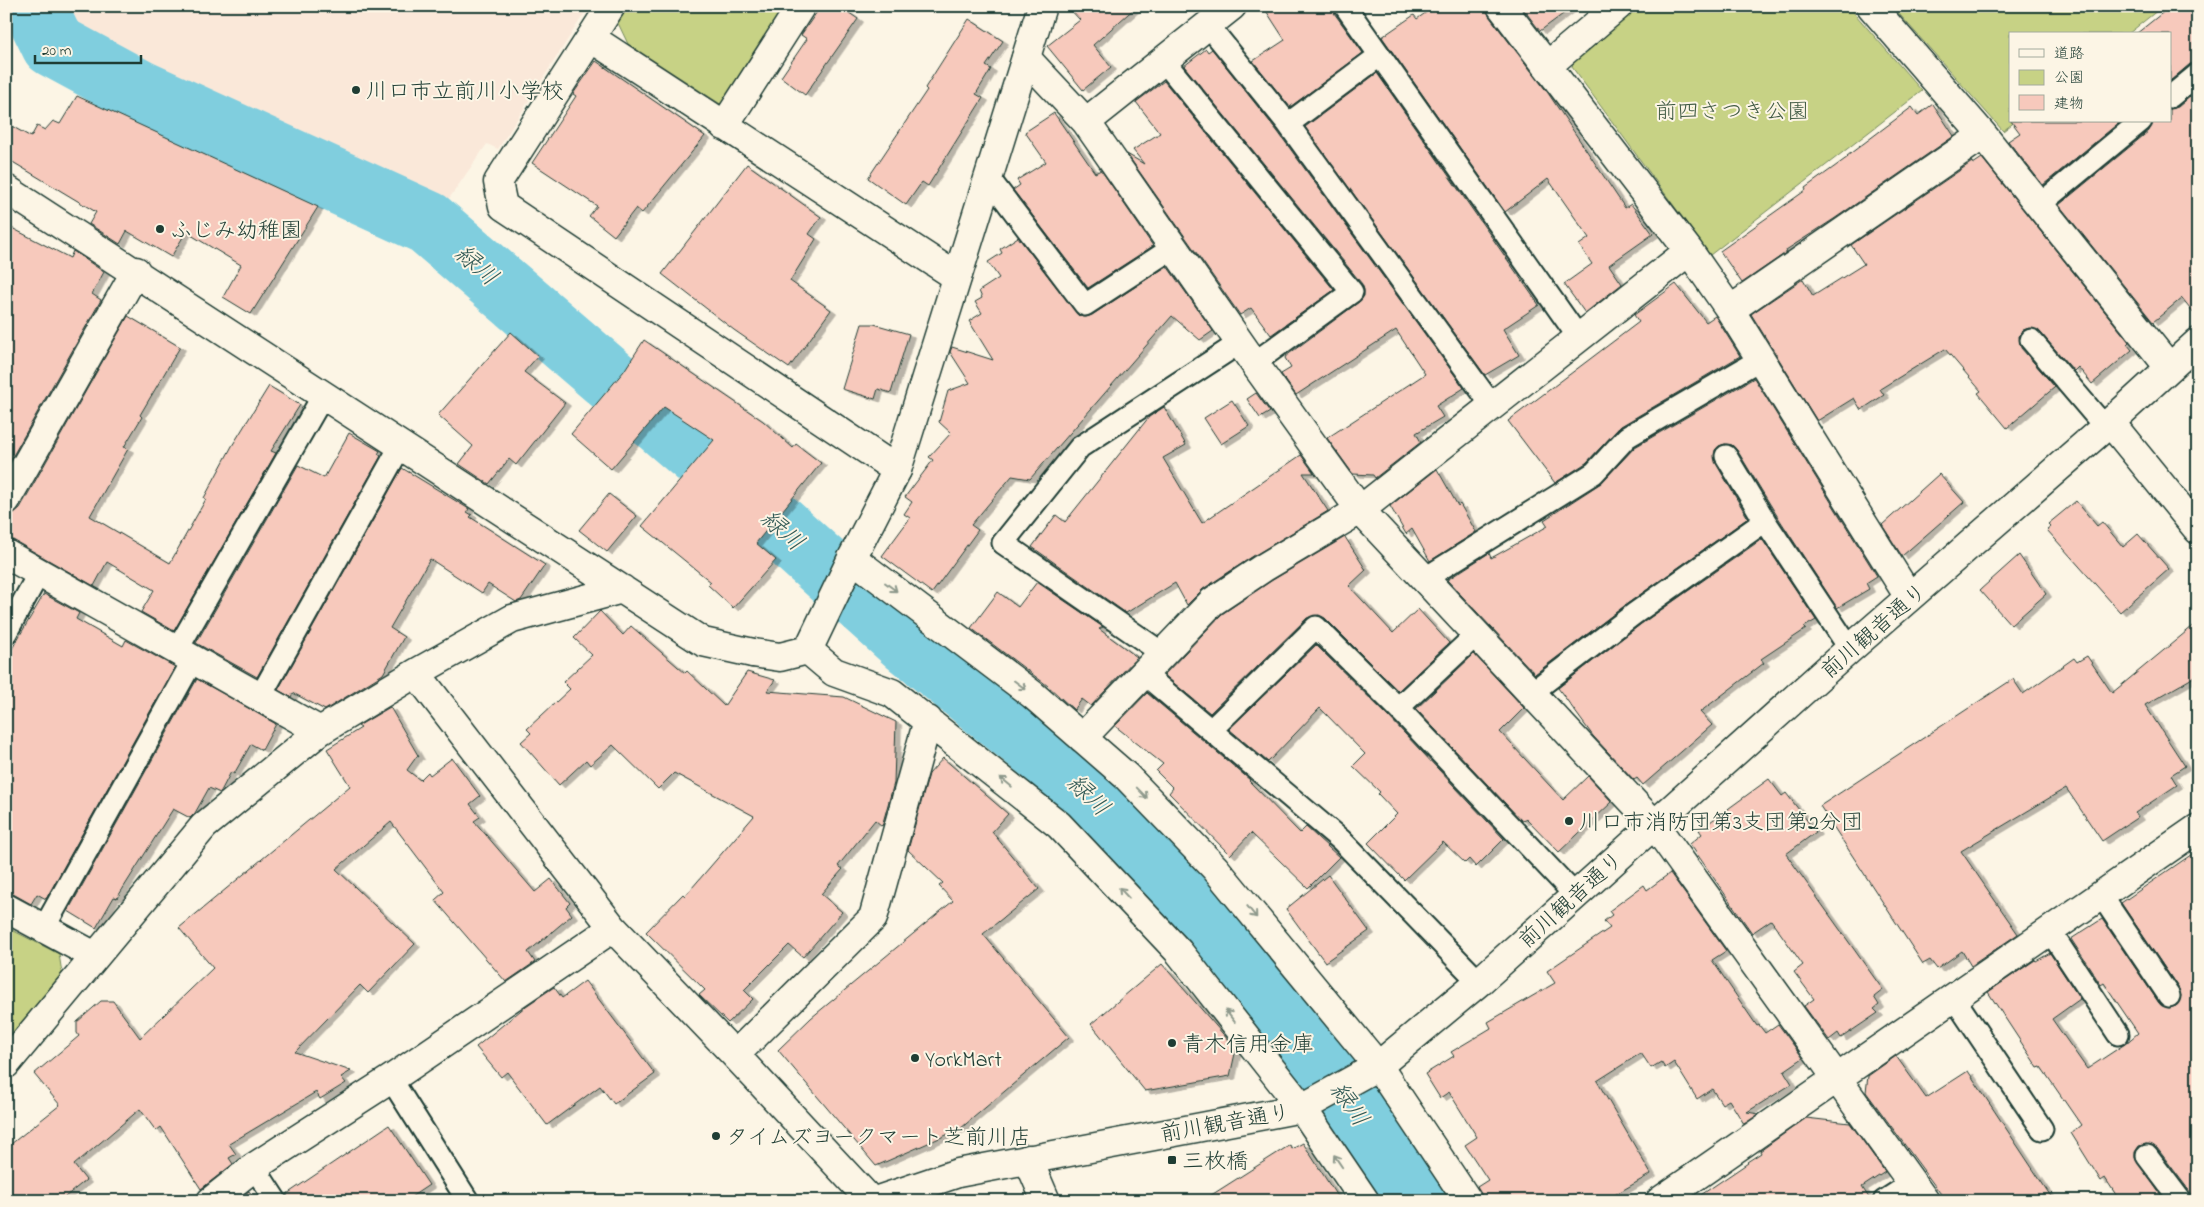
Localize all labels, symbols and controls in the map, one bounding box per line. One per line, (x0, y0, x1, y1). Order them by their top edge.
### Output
scale bar (35, 32, 141, 64)
legend (2009, 32, 2172, 122)
text: 20 m (42, 40, 72, 62)
text: 道路 (2054, 43, 2084, 65)
text: 公園 (2054, 67, 2084, 89)
place label: 川口市立前川小学校 (366, 77, 564, 109)
marker: 川口市立前川小学校 (350, 84, 362, 96)
text: 建物 (2054, 93, 2084, 115)
park label: 前四さつき公園 (1655, 97, 1809, 129)
place label: ふじみ幼稚園 (170, 216, 302, 248)
marker: ふじみ幼稚園 (154, 223, 166, 235)
water label: 緑川 (446, 238, 505, 296)
water label: 緑川 (752, 503, 811, 561)
street label: 前川観音通り (1815, 577, 1935, 688)
one-way arrow (884, 582, 897, 593)
one-way arrow (1013, 680, 1026, 691)
water label: 緑川 (1058, 768, 1117, 826)
one-way arrow (1000, 777, 1013, 788)
one-way arrow (1136, 787, 1148, 799)
place label: 川口市消防団第3支団第2分団 (1579, 808, 1863, 840)
marker: 川口市消防団第3支団第2分団 (1563, 815, 1575, 827)
street label: 前川観音通り (1512, 845, 1632, 957)
one-way arrow (1118, 887, 1130, 900)
one-way arrow (1246, 906, 1257, 919)
one-way arrow (1224, 1010, 1235, 1023)
place label: 青木信用金庫 (1182, 1030, 1314, 1062)
marker: 青木信用金庫 (1166, 1037, 1178, 1049)
place label: YorkMart (925, 1045, 1002, 1077)
marker: YorkMart (909, 1052, 921, 1064)
water label: 緑川 (1320, 1076, 1376, 1135)
street label: 前川観音通り (1158, 1098, 1293, 1152)
place label: タイムズヨークマート芝前川店 (726, 1123, 1031, 1155)
marker: タイムズヨークマート芝前川店 (710, 1130, 722, 1142)
place label: 三枚橋 (1182, 1147, 1248, 1179)
marker: 三枚橋 (1166, 1154, 1178, 1166)
one-way arrow (1333, 1154, 1343, 1168)

